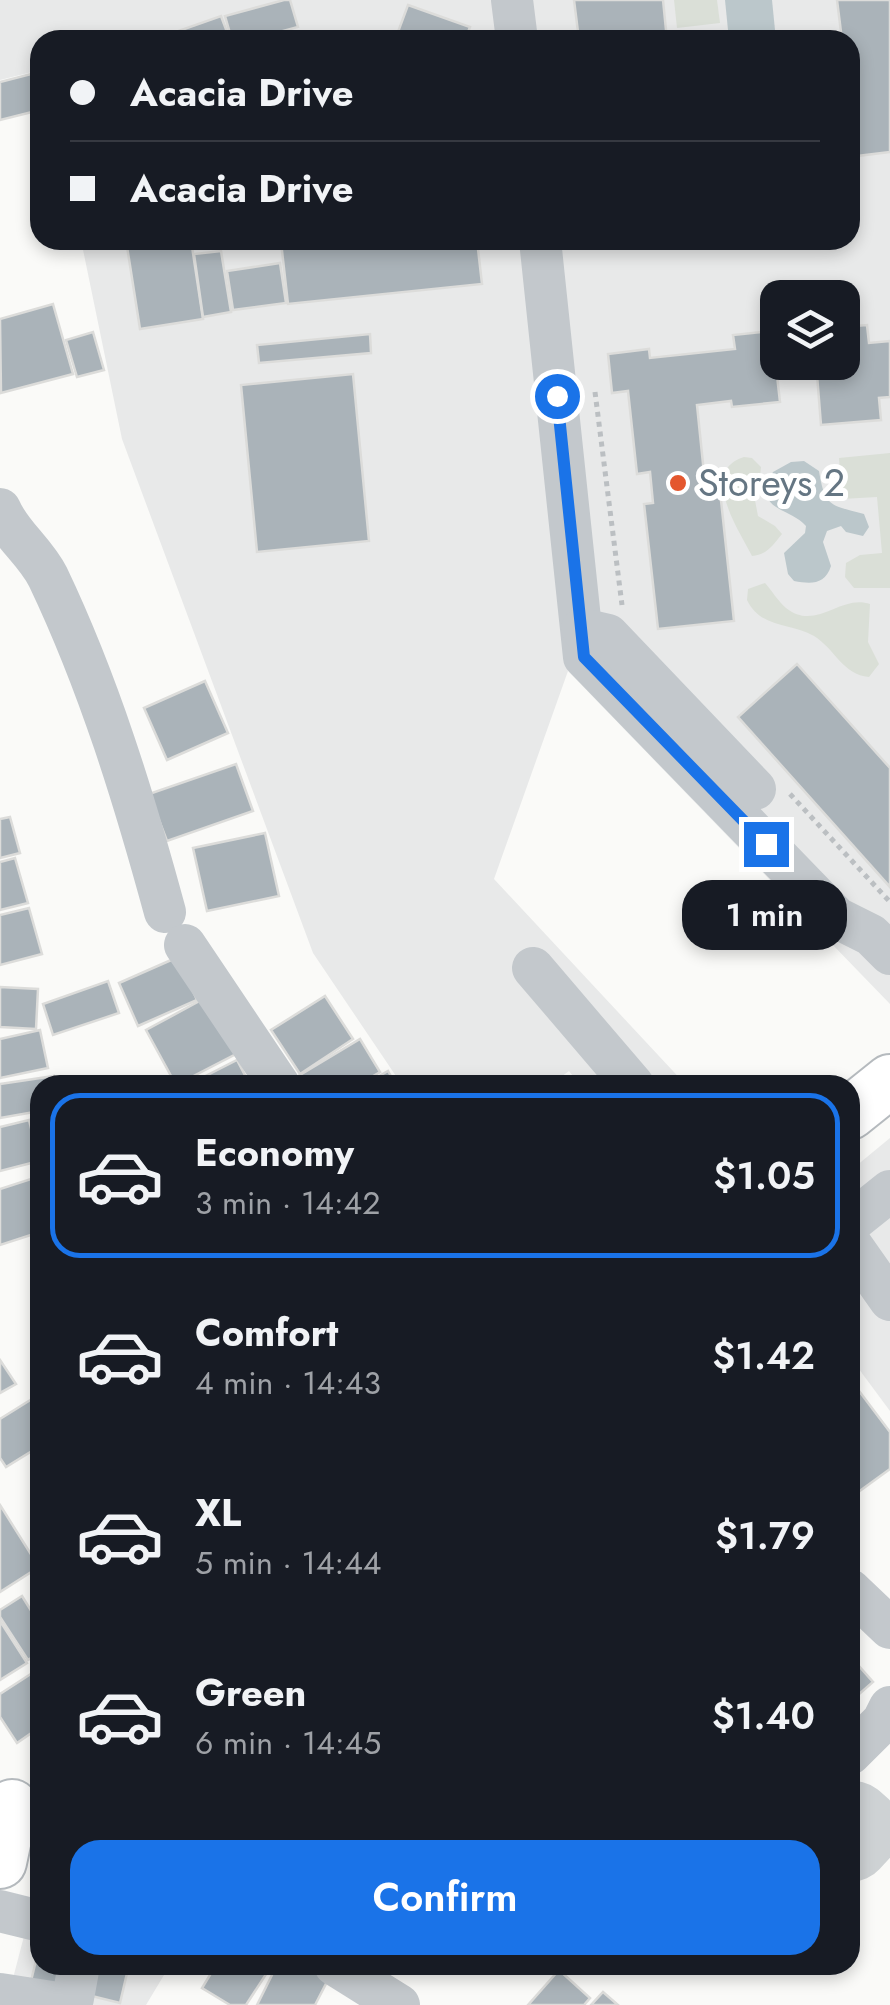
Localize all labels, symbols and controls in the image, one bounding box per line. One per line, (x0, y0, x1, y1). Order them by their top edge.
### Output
text: Acacia Drive (130, 65, 354, 120)
text: Acacia Drive (130, 161, 354, 216)
map controls (760, 280, 860, 380)
button: layers (760, 280, 860, 380)
route start (535, 374, 580, 419)
place label: Storeys 2 (698, 455, 845, 510)
marker: Storeys 2 (667, 472, 689, 494)
route end (744, 822, 789, 867)
callout: 1 min (684, 879, 848, 949)
text: 1 min (726, 892, 803, 938)
text: Economy (195, 1125, 354, 1180)
icon: car (75, 1131, 165, 1221)
text: $1.05 (713, 1148, 815, 1203)
text: 3 min · 14:42 (195, 1180, 380, 1226)
text: Comfort (195, 1305, 338, 1360)
icon: car (75, 1311, 165, 1401)
text: $1.42 (712, 1328, 815, 1383)
text: 4 min · 14:43 (195, 1360, 381, 1406)
text: XL (195, 1485, 241, 1540)
icon: car (75, 1491, 165, 1581)
text: $1.79 (715, 1508, 815, 1563)
text: 5 min · 14:44 (195, 1540, 382, 1586)
text: Green (195, 1665, 306, 1720)
icon: car (75, 1671, 165, 1761)
text: $1.40 (712, 1688, 815, 1743)
text: 6 min · 14:45 (195, 1720, 381, 1766)
button: Confirm (70, 1840, 820, 1955)

